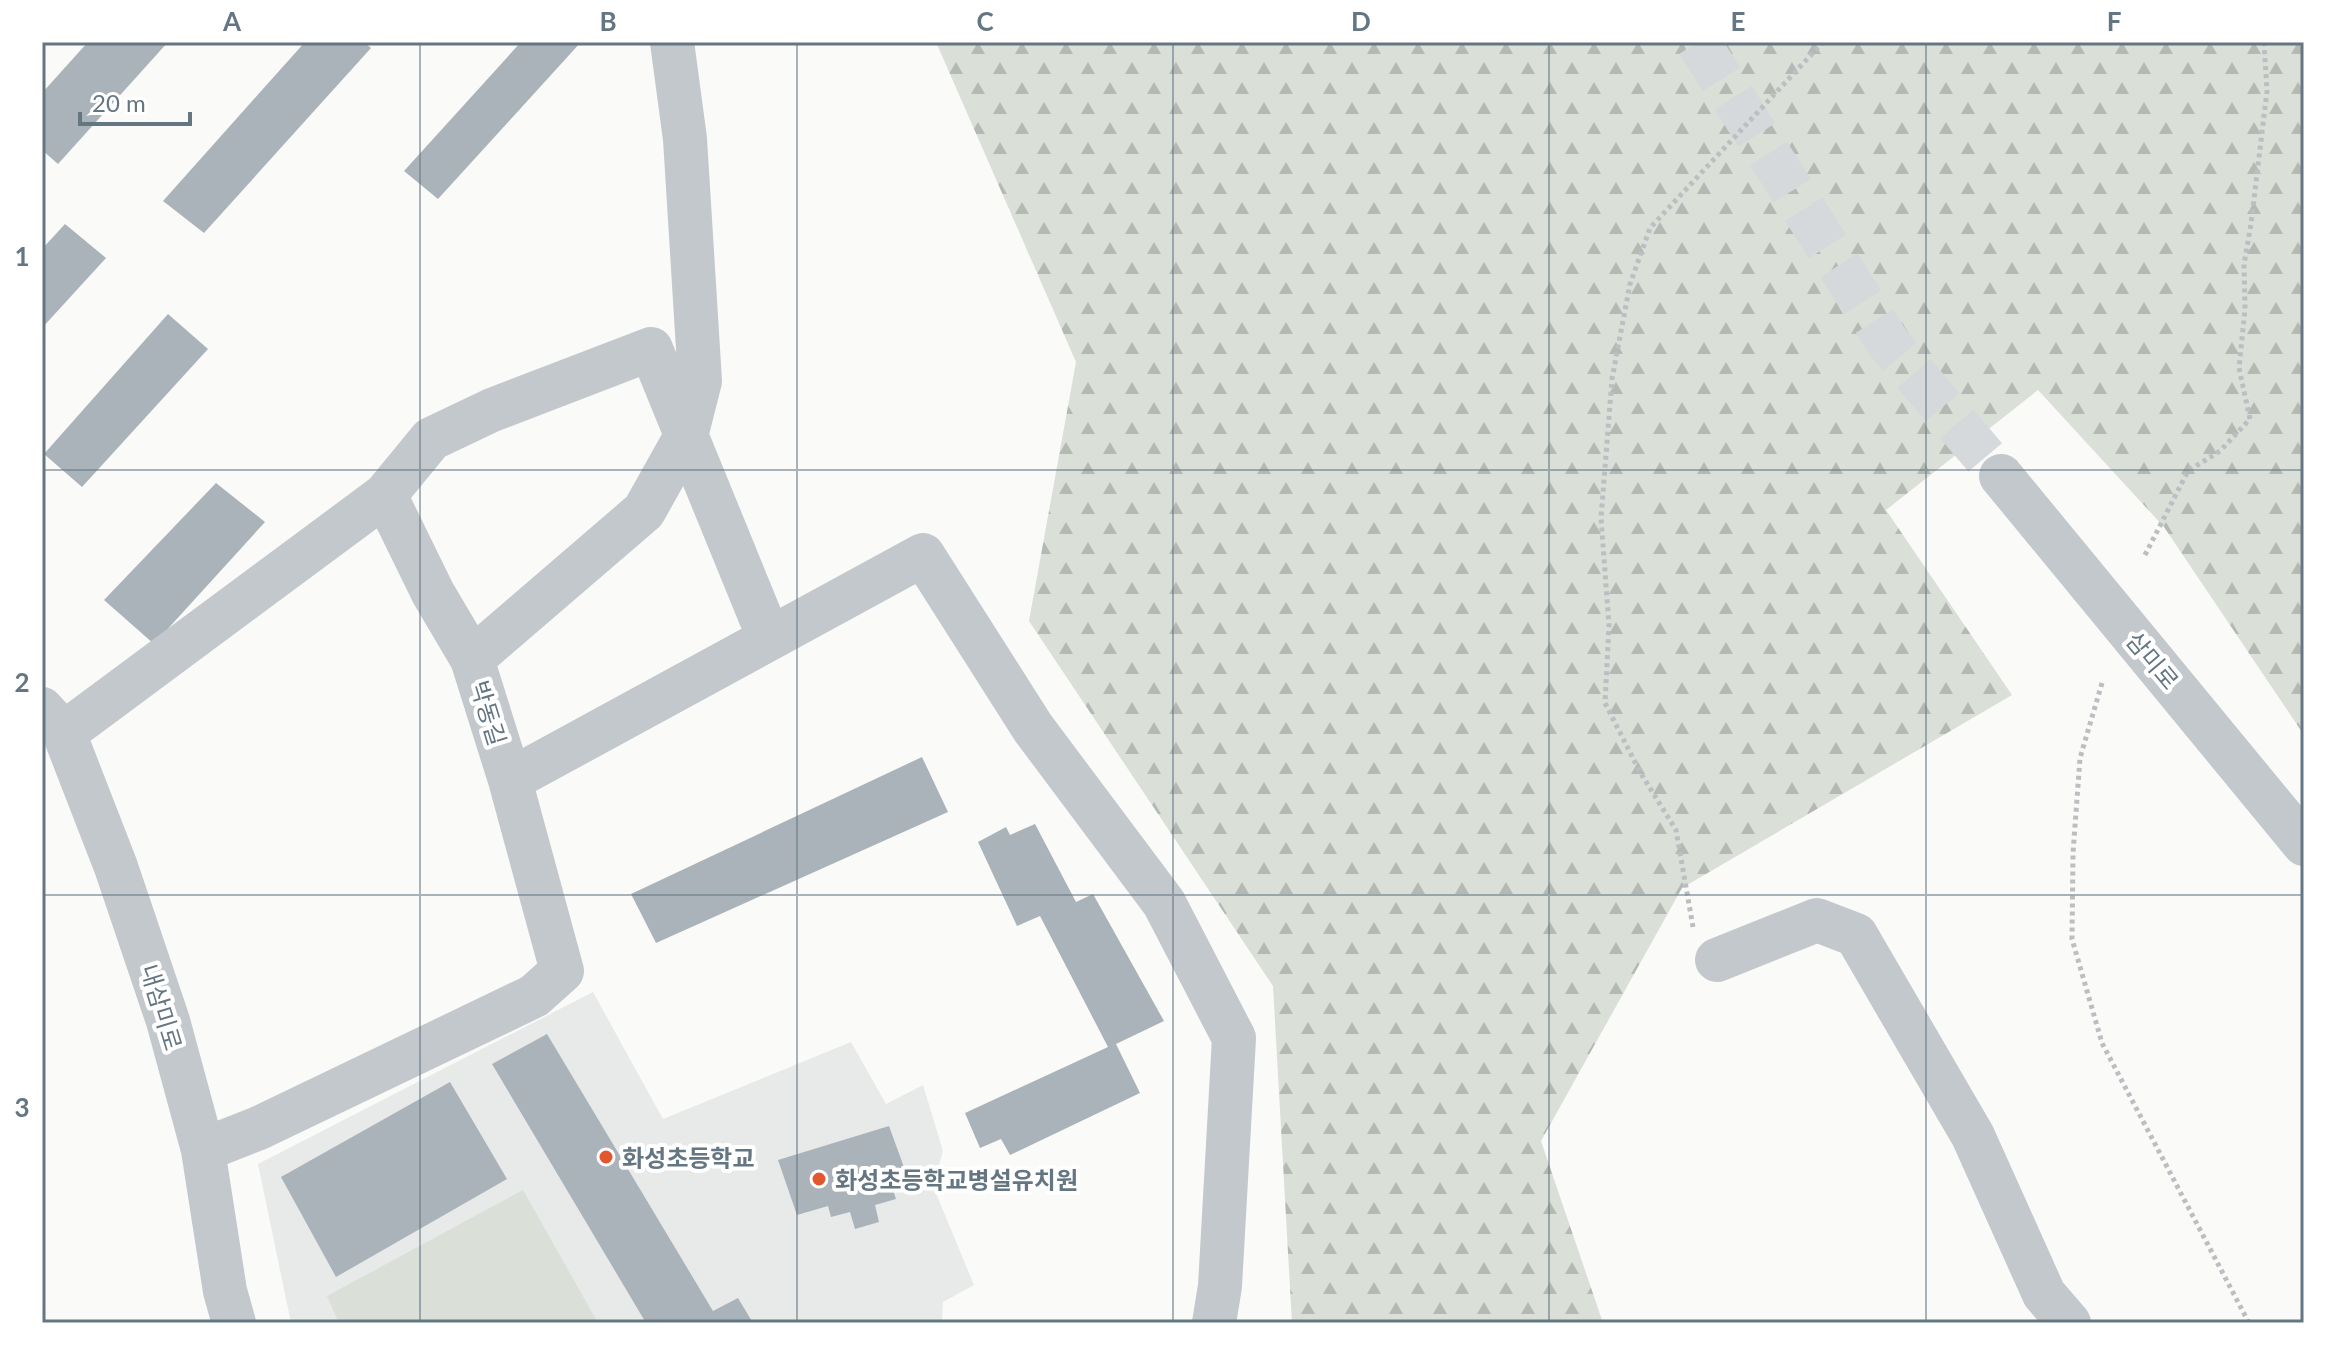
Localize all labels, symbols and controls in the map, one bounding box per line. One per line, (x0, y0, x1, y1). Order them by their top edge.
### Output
text: A (222, 5, 242, 37)
text: B (599, 5, 617, 37)
text: C (976, 5, 994, 37)
text: D (1351, 5, 1371, 37)
text: E (1731, 5, 1745, 37)
text: F (2107, 5, 2121, 37)
scale bar (80, 76, 190, 126)
text: 20 m (92, 88, 146, 117)
text: 1 (14, 240, 30, 272)
street label: 삼미로 (2121, 625, 2185, 695)
text: 2 (14, 666, 30, 698)
street label: 박동길 (465, 677, 513, 749)
street label: 내삼미로 (135, 961, 189, 1053)
text: 3 (14, 1091, 30, 1123)
place label: 화성초등학교 (622, 1143, 754, 1172)
marker: 화성초등학교 (597, 1148, 615, 1166)
place label: 화성초등학교병설유치원 (835, 1165, 1078, 1194)
marker: 화성초등학교병설유치원 (810, 1170, 828, 1188)

